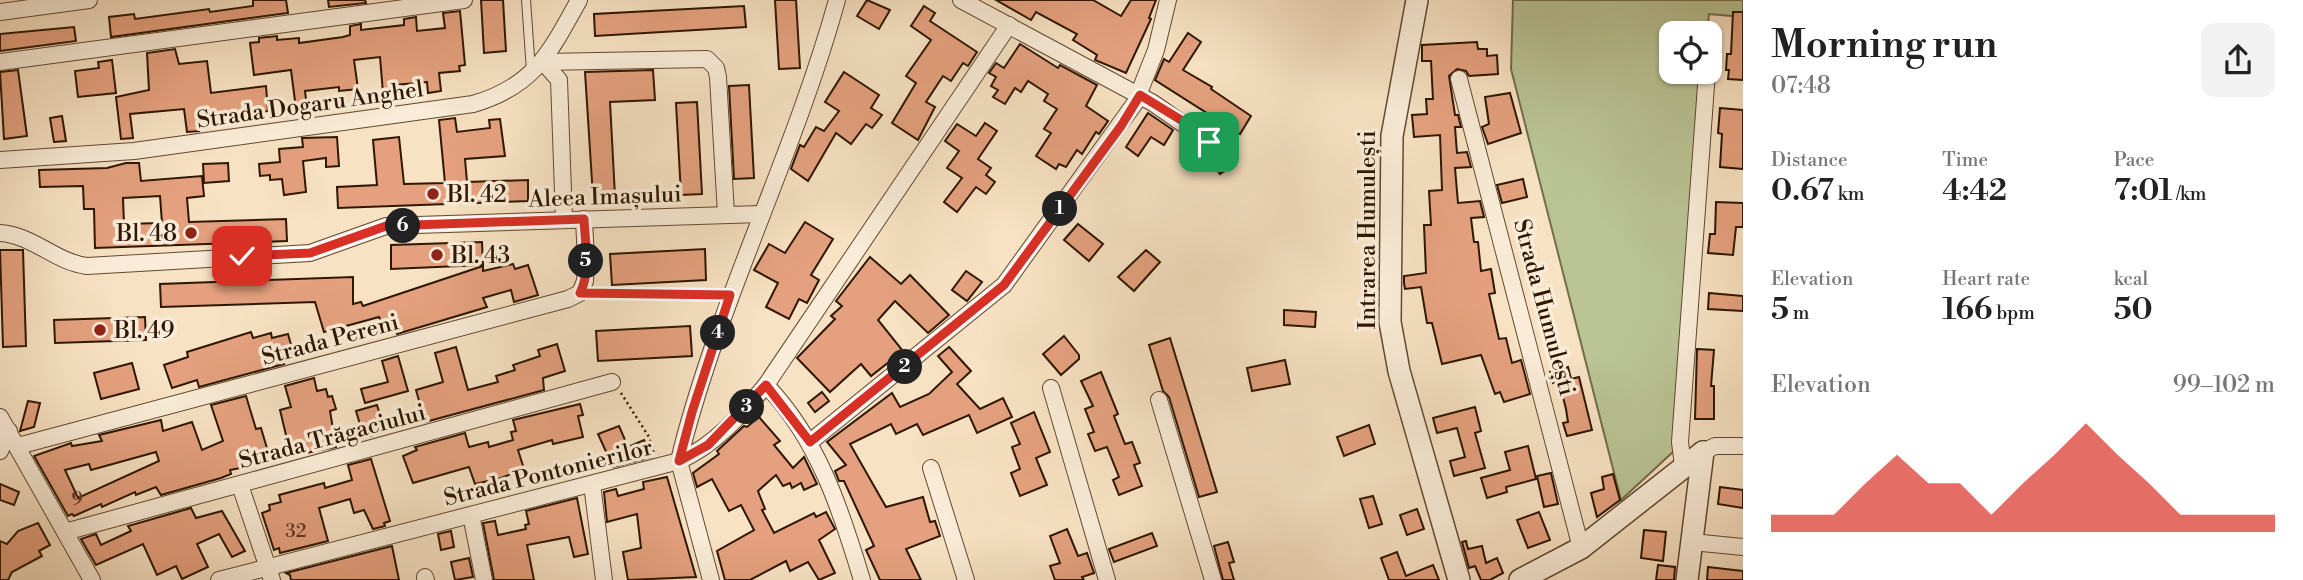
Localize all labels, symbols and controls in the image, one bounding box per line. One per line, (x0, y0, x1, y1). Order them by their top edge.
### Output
map controls (1659, 21, 1722, 84)
button: locate (1659, 21, 1722, 84)
text: Morning run (1771, 22, 1997, 69)
button: share (2201, 23, 2275, 97)
text: 07:48 (1771, 72, 1831, 100)
street label: Strada Dogaru Anghel (195, 75, 425, 135)
pin (1179, 112, 1239, 172)
icon: arrive (1190, 123, 1228, 161)
street label: Intrarea Humulești (1354, 131, 1382, 330)
text: Distance (1771, 148, 1848, 172)
text: Time (1942, 148, 1988, 172)
text: Pace (2114, 148, 2154, 172)
text: 0.67 (1771, 172, 1834, 210)
text: 4:42 (1942, 172, 2007, 210)
text: 7:01 (2114, 172, 2172, 210)
street label: Aleea Imașului (527, 180, 682, 214)
place label: Bl. 42 (446, 181, 507, 209)
text: km (1834, 182, 1864, 206)
text: /km (2172, 182, 2207, 206)
marker: Bl. 42 (425, 186, 441, 202)
pin: 1 (1042, 192, 1078, 227)
text: 1 (1055, 196, 1064, 220)
pin: 6 (386, 208, 420, 244)
text: 6 (397, 213, 408, 237)
street label: Strada Humulești (1507, 216, 1581, 399)
place label: Bl. 48 (115, 220, 177, 248)
marker: Bl. 48 (183, 225, 199, 241)
pin (212, 226, 272, 286)
icon: check (223, 237, 261, 275)
place label: Bl. 43 (450, 242, 510, 270)
pin: 5 (568, 244, 604, 278)
marker: Bl. 43 (429, 247, 445, 263)
text: 5 (580, 248, 591, 272)
text: Elevation (1771, 267, 1853, 291)
text: Heart rate (1942, 267, 2030, 291)
text: kcal (2114, 267, 2148, 291)
text: 5 (1771, 291, 1789, 329)
text: 166 (1942, 291, 1993, 329)
text: 50 (2114, 291, 2153, 329)
text: m (1789, 301, 1809, 325)
text: bpm (1993, 301, 2035, 325)
street label: Strada Pereni (259, 308, 402, 372)
pin: 4 (700, 316, 736, 350)
place label: Bl. 49 (113, 317, 175, 345)
text: 4 (711, 320, 724, 344)
marker: Bl. 49 (92, 322, 108, 338)
pin: 2 (888, 350, 922, 384)
text: 2 (899, 354, 910, 378)
text: Elevation (1771, 371, 1871, 399)
text: 99–102 m (2173, 371, 2275, 399)
pin: 3 (730, 390, 764, 424)
text: 3 (741, 394, 752, 418)
street label: Strada Trăgaciului (236, 399, 429, 475)
street label: Strada Pontonierilor (441, 433, 656, 512)
house number: 9 (71, 487, 83, 511)
house number: 32 (285, 519, 307, 543)

